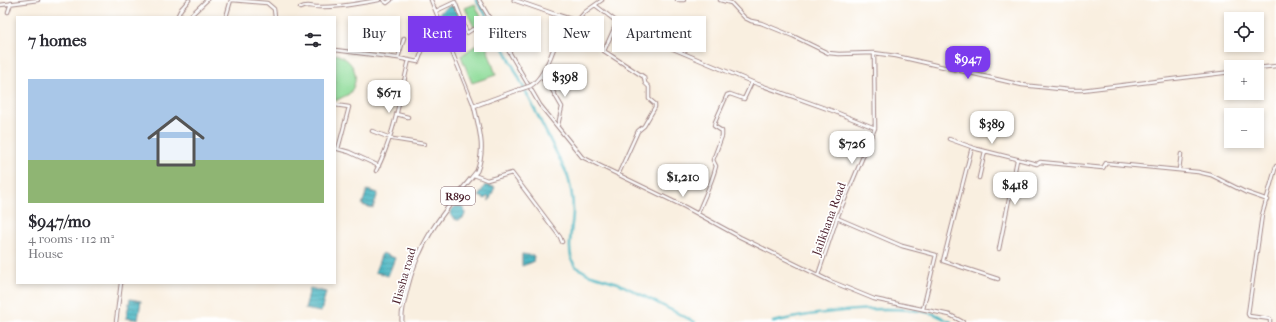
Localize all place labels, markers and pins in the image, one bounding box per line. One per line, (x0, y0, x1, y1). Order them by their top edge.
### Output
pin: $947 (944, 46, 992, 80)
pin: $398 (541, 64, 589, 98)
pin: $671 (365, 80, 413, 114)
pin: $389 (968, 111, 1016, 145)
pin: $726 (828, 131, 876, 165)
pin: $1,210 (650, 164, 716, 198)
pin: $418 (991, 172, 1039, 206)

